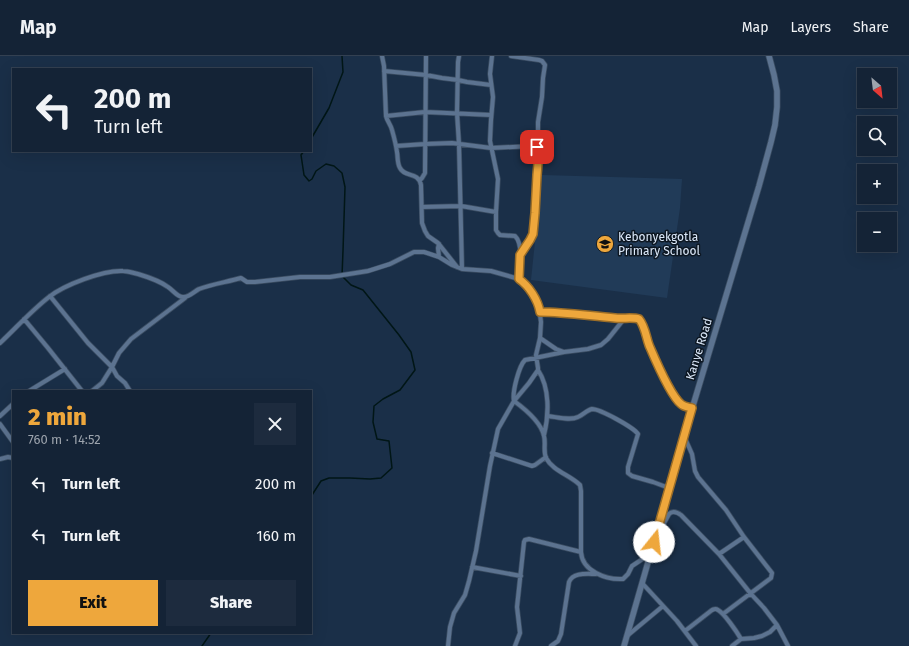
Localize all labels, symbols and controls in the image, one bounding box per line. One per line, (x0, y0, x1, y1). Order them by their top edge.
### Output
text: Map (20, 16, 57, 39)
text: Map (742, 19, 768, 36)
text: Layers (790, 19, 831, 36)
text: Share (853, 19, 889, 36)
north arrow (857, 68, 897, 108)
map controls (857, 68, 897, 252)
text: 200 m (94, 82, 172, 115)
icon: left (28, 84, 80, 136)
text: Turn left (94, 116, 163, 138)
button: search (857, 116, 897, 156)
pin (520, 130, 554, 164)
icon: arrive (526, 136, 548, 158)
button: + (857, 164, 897, 204)
button: − (857, 212, 897, 252)
place label: Kebonyekgotla Primary School (618, 230, 701, 258)
school or university icon: Kebonyekgotla Primary School (595, 234, 615, 254)
street label: Kanye Road (683, 316, 715, 382)
text: 2 min (28, 403, 87, 431)
button: close (254, 403, 296, 445)
text: 760 m · 14:52 (28, 432, 101, 447)
icon: left (28, 473, 50, 495)
text: Turn left (62, 475, 120, 493)
text: 200 m (255, 475, 296, 493)
position arrow (633, 521, 675, 563)
icon: left (28, 525, 50, 547)
text: Turn left (62, 527, 120, 545)
text: 160 m (256, 527, 296, 545)
button: Exit (28, 580, 158, 626)
button: Share (166, 580, 296, 626)

